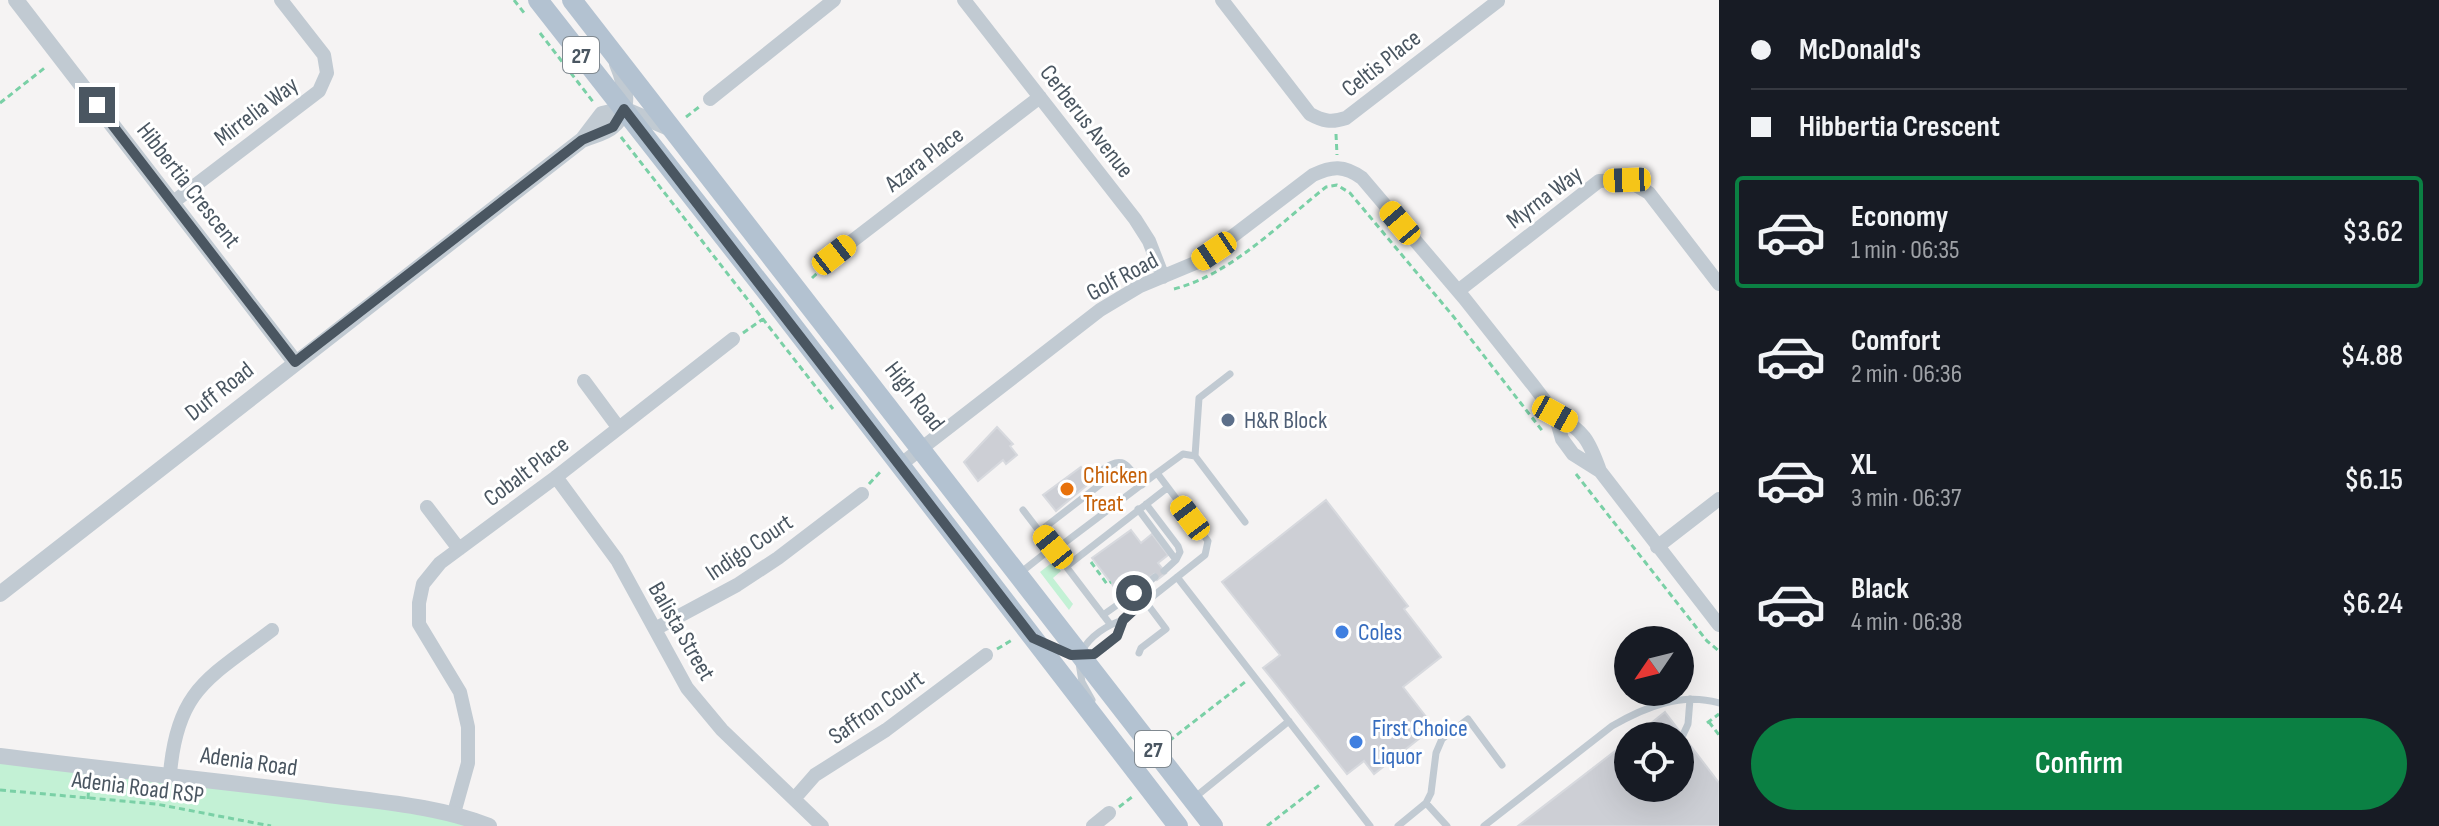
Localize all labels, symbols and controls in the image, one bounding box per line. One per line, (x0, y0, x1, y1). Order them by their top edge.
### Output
street label: Celtis Place (1336, 23, 1427, 103)
text: McDonald's (1799, 32, 1921, 68)
road number: 27 (563, 37, 599, 73)
street label: Cerberus Avenue (1033, 59, 1140, 184)
street label: Mirrelia Way (209, 70, 304, 152)
route end (79, 87, 115, 123)
text: Hibbertia Crescent (1799, 109, 2000, 145)
street label: Hibbertia Crescent (131, 117, 247, 254)
street label: Azara Place (878, 120, 969, 199)
street label: Myrna Way (1501, 160, 1588, 235)
car (1603, 167, 1651, 193)
icon: car (1755, 196, 1827, 268)
car (1375, 197, 1425, 249)
text: Economy (1851, 199, 1948, 235)
text: $3.62 (2342, 214, 2403, 250)
car (1187, 228, 1241, 274)
car (808, 231, 860, 279)
text: 1 min · 06:35 (1851, 235, 1960, 266)
street label: Golf Road (1081, 246, 1163, 307)
icon: car (1755, 320, 1827, 392)
text: Comfort (1851, 323, 1941, 359)
text: $4.88 (2341, 338, 2403, 374)
street label: Duff Road (179, 356, 260, 427)
street label: High Road (878, 356, 951, 437)
text: 2 min · 06:36 (1851, 359, 1962, 390)
car (1528, 392, 1582, 436)
place label: H&R Block (1244, 406, 1327, 435)
marker: H&R Block (1219, 411, 1237, 429)
street label: Cobalt Place (478, 430, 575, 513)
icon: car (1755, 444, 1827, 516)
text: XL (1851, 447, 1877, 483)
place label: Chicken Treat (1083, 461, 1148, 518)
text: $6.15 (2344, 462, 2403, 498)
marker: Chicken Treat (1058, 480, 1076, 498)
text: 3 min · 06:37 (1851, 483, 1961, 514)
car (1166, 492, 1214, 544)
street label: Indigo Court (700, 508, 798, 587)
car (1029, 521, 1077, 573)
icon: car (1755, 568, 1827, 640)
text: Black (1851, 571, 1909, 607)
route start (1116, 575, 1152, 611)
street label: Balista Street (642, 577, 721, 686)
text: $6.24 (2341, 586, 2403, 622)
text: 4 min · 06:38 (1851, 607, 1962, 638)
place label: Coles (1358, 618, 1402, 647)
marker: Coles (1333, 623, 1351, 641)
north arrow (1614, 626, 1694, 706)
map controls (1614, 626, 1694, 802)
street label: Saffron Court (823, 664, 930, 751)
place label: First Choice Liquor (1372, 714, 1468, 771)
button: Confirm (1751, 718, 2407, 810)
button: locate (1614, 722, 1694, 802)
road number: 27 (1135, 731, 1171, 767)
marker: First Choice Liquor (1347, 733, 1365, 751)
street label: Adenia Road (198, 740, 299, 783)
street label: Adenia Road RSP (69, 765, 206, 810)

